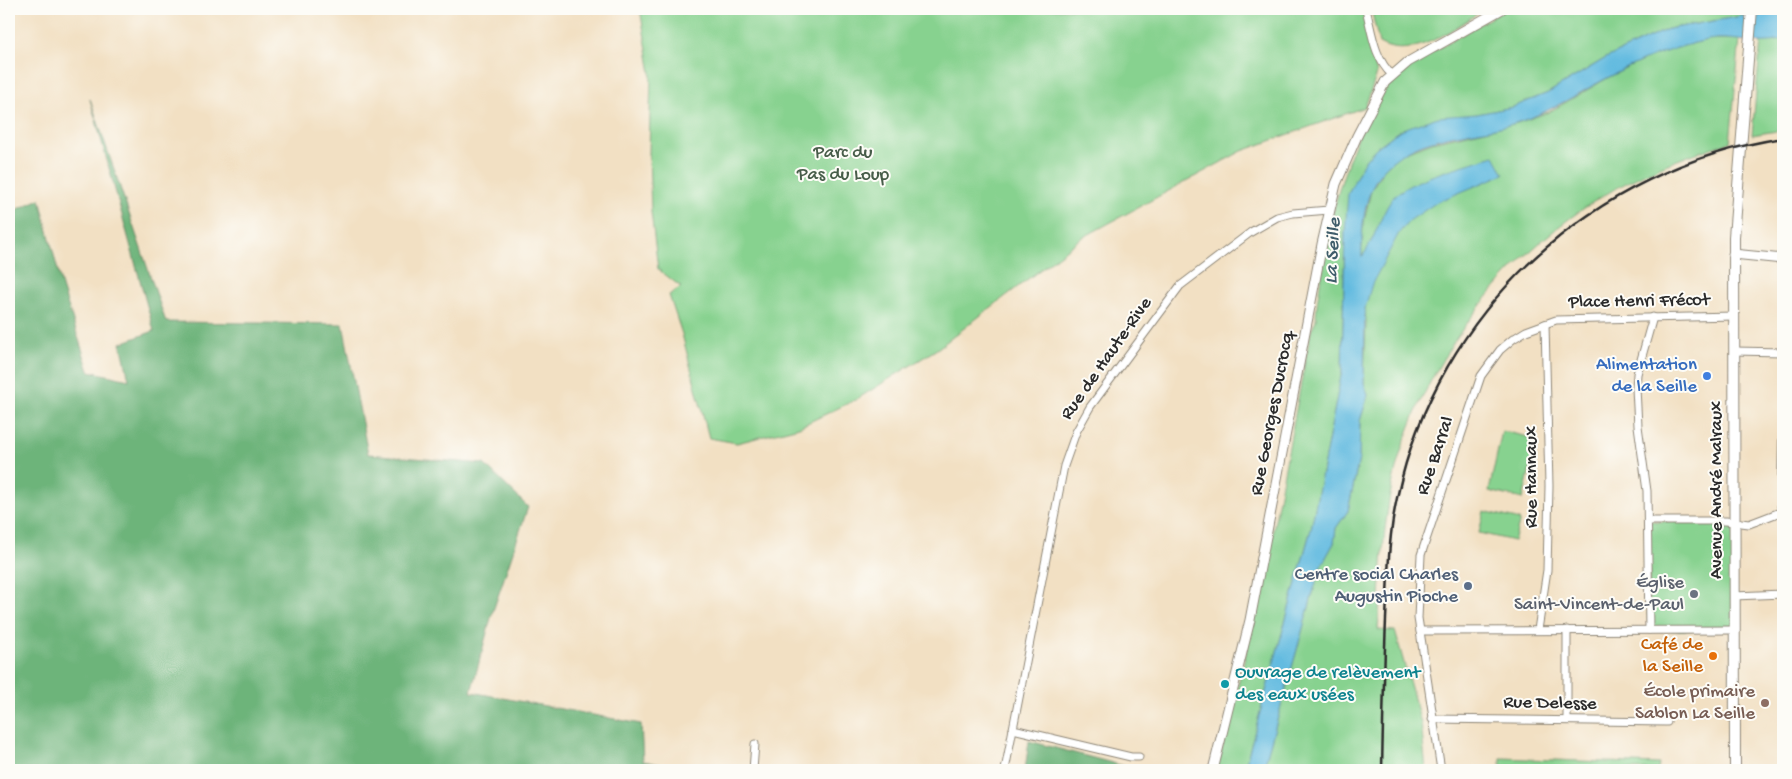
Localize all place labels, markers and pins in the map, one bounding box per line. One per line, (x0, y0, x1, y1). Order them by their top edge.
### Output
place label: Alimentation de la Seille (1596, 354, 1697, 399)
marker: Alimentation de la Seille (1701, 370, 1713, 382)
place label: Centre social Charles Augustin Pioche (1295, 564, 1459, 609)
place label: Église Saint-Vincent-de-Paul (1514, 572, 1684, 617)
marker: Centre social Charles Augustin Pioche (1462, 580, 1474, 592)
marker: Église Saint-Vincent-de-Paul (1688, 588, 1700, 600)
place label: Café de la Seille (1641, 634, 1703, 679)
marker: Café de la Seille (1707, 650, 1719, 662)
place label: Ouvrage de relèvement des eaux usées (1235, 662, 1423, 707)
marker: Ouvrage de relèvement des eaux usées (1219, 678, 1231, 690)
place label: École primaire Sablon La Seille (1635, 681, 1755, 726)
marker: École primaire Sablon La Seille (1759, 697, 1771, 709)

